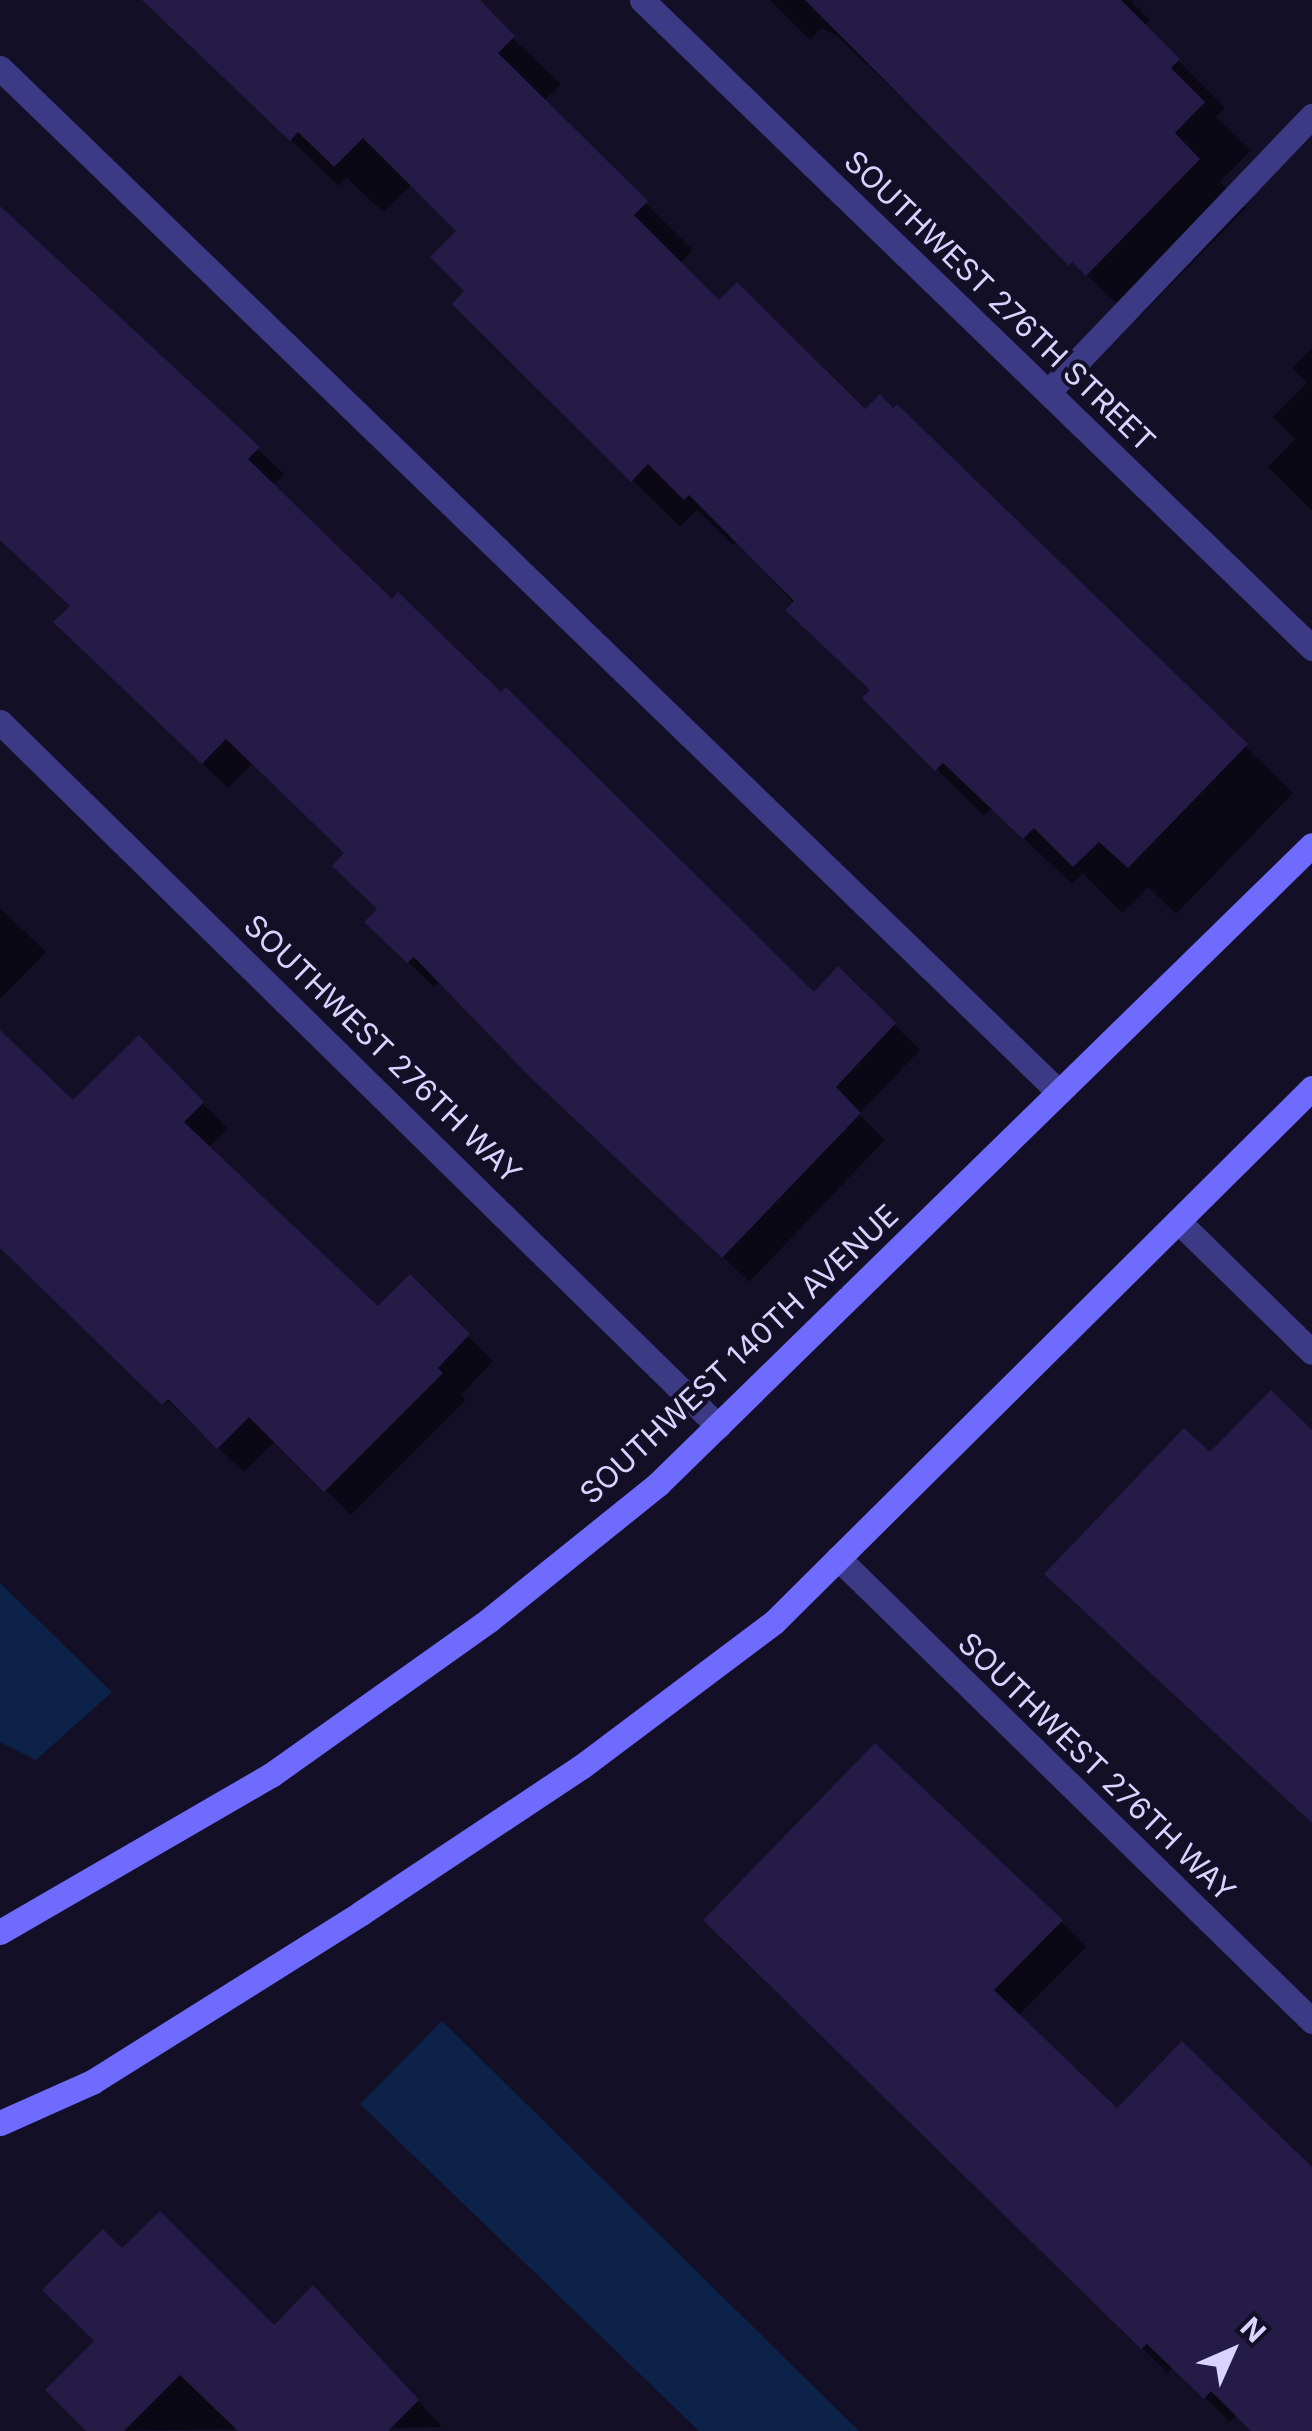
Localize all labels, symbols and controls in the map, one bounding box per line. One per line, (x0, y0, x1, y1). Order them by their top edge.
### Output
street label: SOUTHWEST 276TH STREET (837, 143, 1163, 459)
street label: SOUTHWEST 276TH WAY (237, 907, 529, 1191)
street label: SOUTHWEST 140TH AVENUE (572, 1197, 906, 1511)
street label: SOUTHWEST 276TH WAY (951, 1625, 1243, 1909)
north arrow (1182, 2301, 1282, 2401)
text: N (1234, 2310, 1273, 2349)

